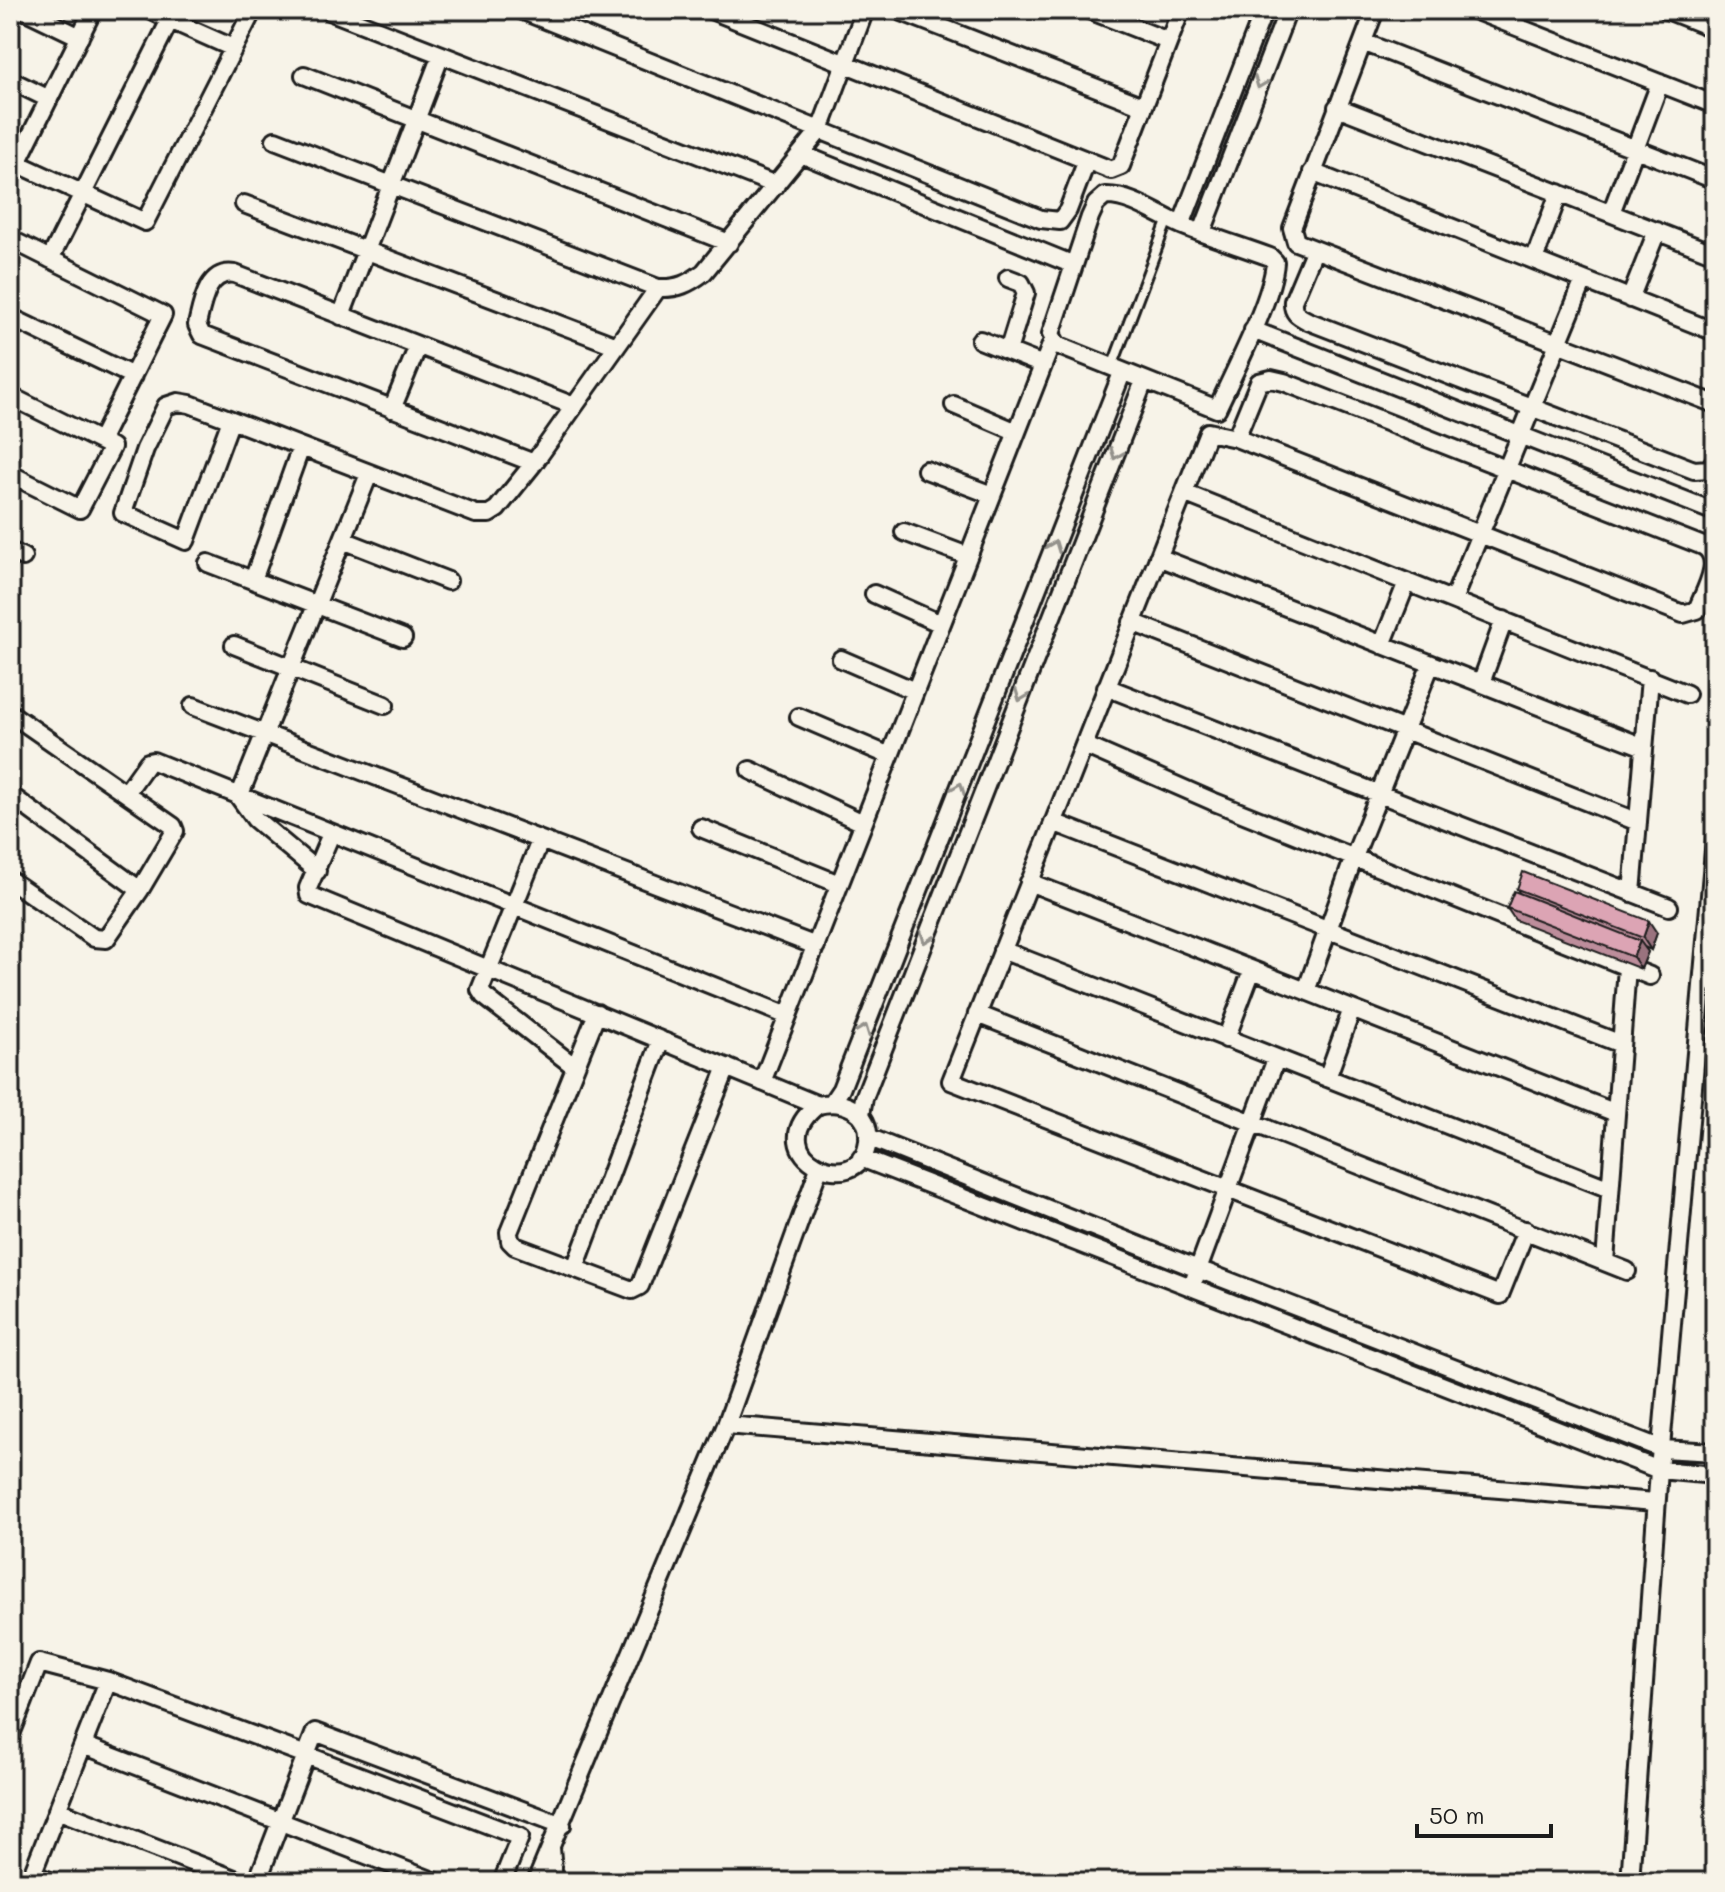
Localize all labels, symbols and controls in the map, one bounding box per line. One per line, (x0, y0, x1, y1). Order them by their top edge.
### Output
one-way arrow (1253, 75, 1270, 89)
one-way arrow (1109, 446, 1126, 460)
one-way arrow (1044, 540, 1061, 554)
one-way arrow (1014, 688, 1031, 702)
one-way arrow (949, 782, 966, 796)
one-way arrow (919, 930, 936, 944)
one-way arrow (854, 1024, 871, 1038)
scale bar (1417, 1788, 1551, 1838)
text: 50 m (1429, 1799, 1485, 1830)

